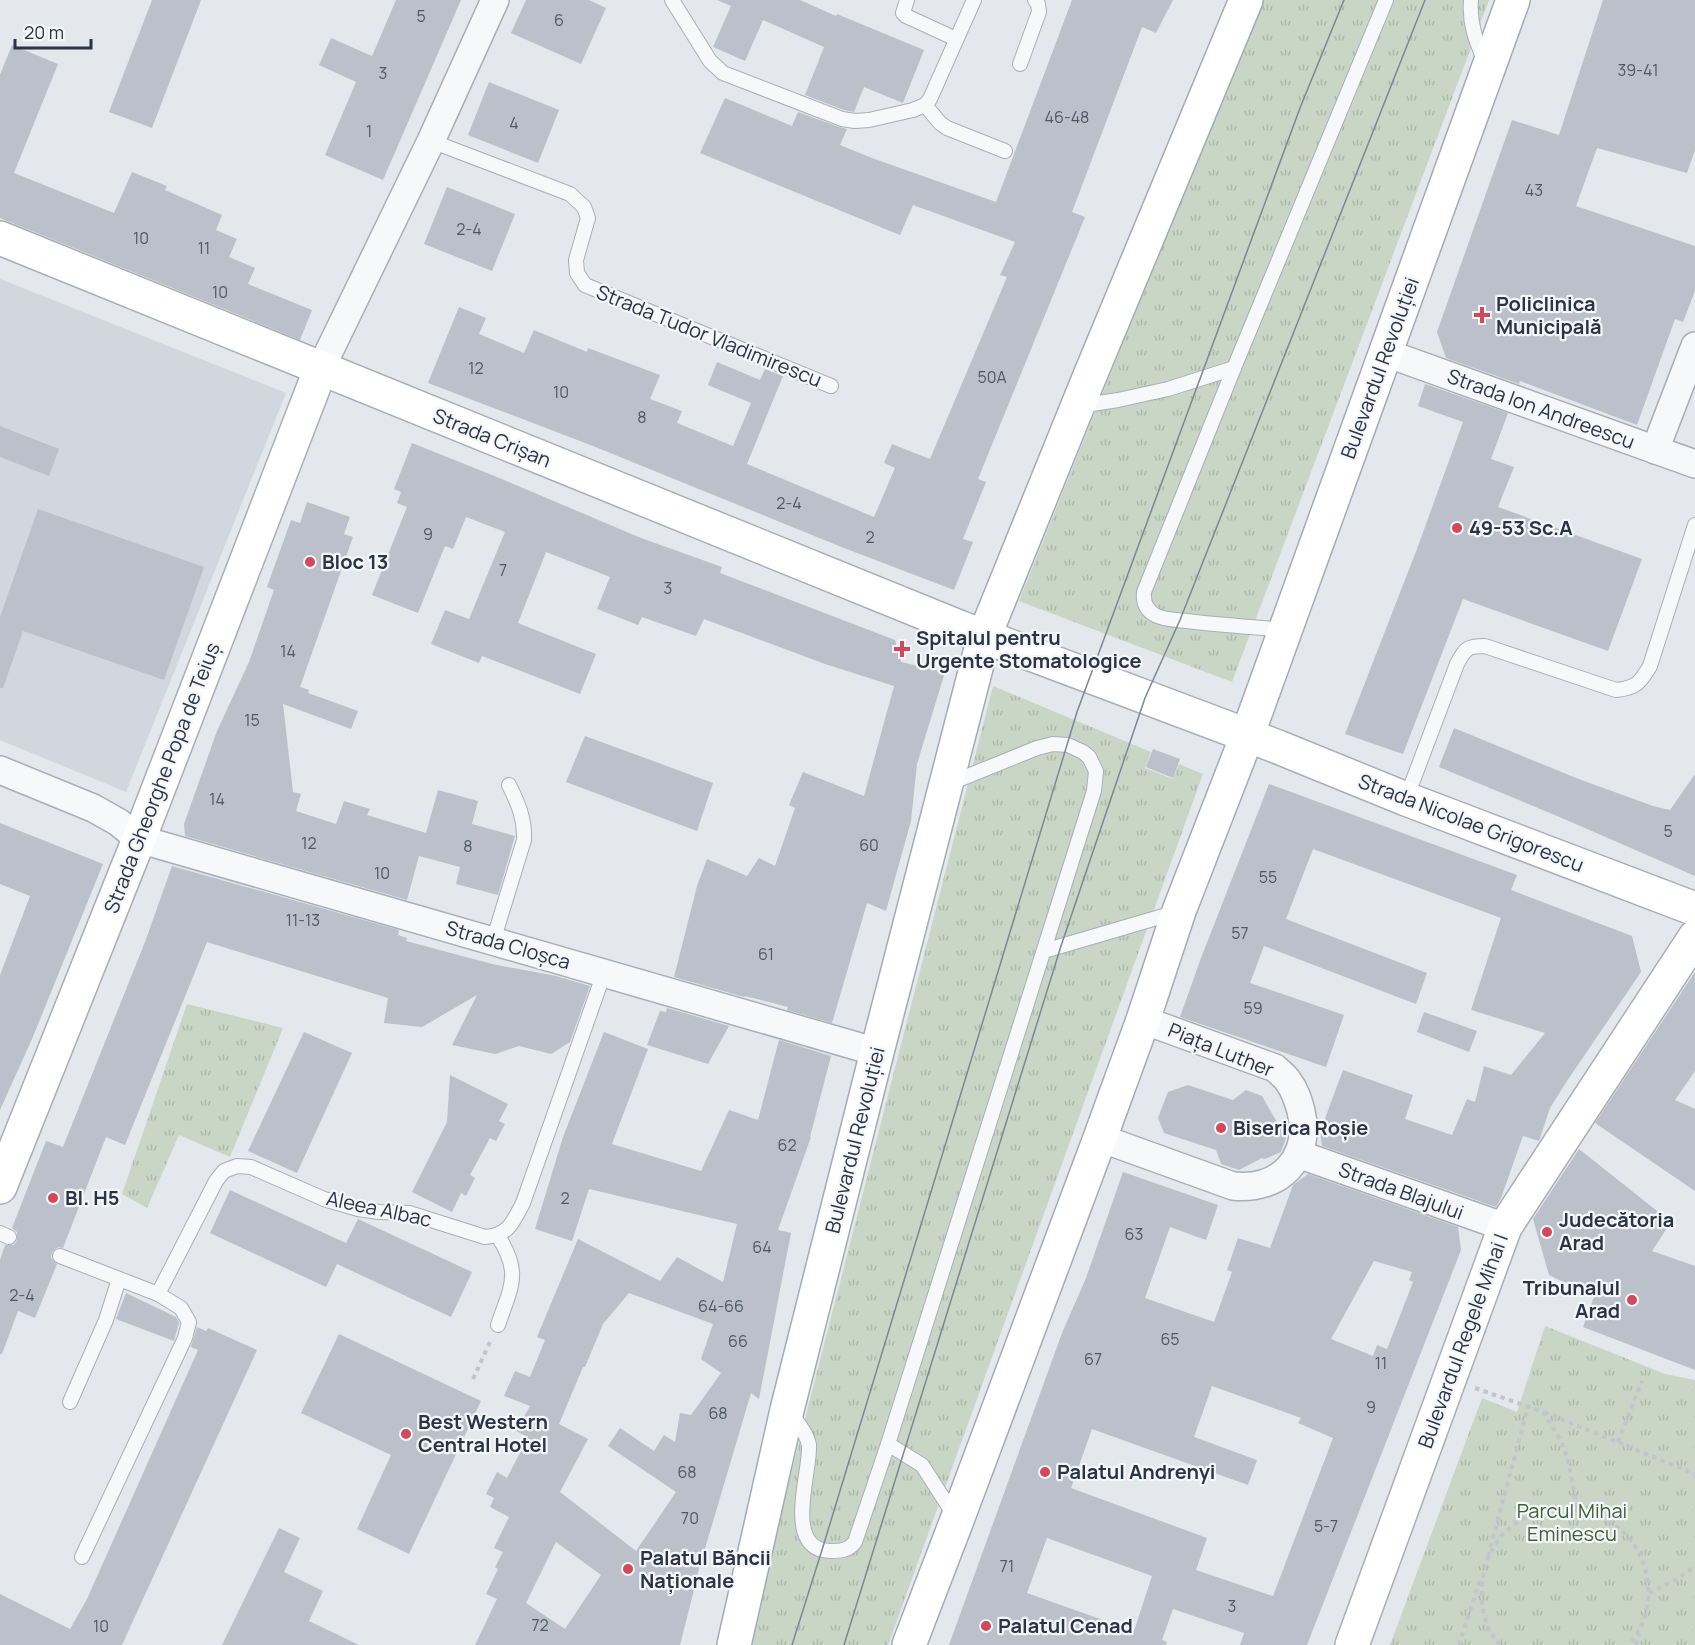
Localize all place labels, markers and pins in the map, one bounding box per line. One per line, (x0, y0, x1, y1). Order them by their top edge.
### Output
place label: Policlinica Municipală (1496, 290, 1602, 340)
marker: Policlinica Municipală (1473, 306, 1491, 324)
place label: 49-53 Sc.A (1469, 514, 1573, 541)
marker: 49-53 Sc.A (1450, 521, 1464, 535)
place label: Bloc 13 (322, 548, 389, 575)
marker: Bloc 13 (303, 555, 317, 569)
place label: Spitalul pentru Urgente Stomatologice (916, 624, 1141, 674)
marker: Spitalul pentru Urgente Stomatologice (893, 640, 911, 658)
place label: Biserica Roșie (1233, 1114, 1368, 1141)
marker: Biserica Roșie (1214, 1121, 1228, 1135)
place label: Bl. H5 (65, 1184, 119, 1211)
marker: Bl. H5 (46, 1191, 60, 1205)
place label: Judecătoria Arad (1559, 1206, 1674, 1256)
marker: Judecătoria Arad (1540, 1225, 1554, 1239)
place label: Tribunalul Arad (1523, 1274, 1620, 1324)
marker: Tribunalul Arad (1625, 1293, 1639, 1307)
place label: Best Western Central Hotel (418, 1408, 548, 1458)
marker: Best Western Central Hotel (399, 1427, 413, 1441)
place label: Palatul Andrenyi (1057, 1458, 1215, 1485)
marker: Palatul Andrenyi (1038, 1465, 1052, 1479)
place label: Palatul Băncii Naționale (640, 1544, 771, 1594)
marker: Palatul Băncii Naționale (621, 1562, 635, 1576)
place label: Palatul Cenad (998, 1612, 1133, 1639)
marker: Palatul Cenad (979, 1619, 993, 1633)

